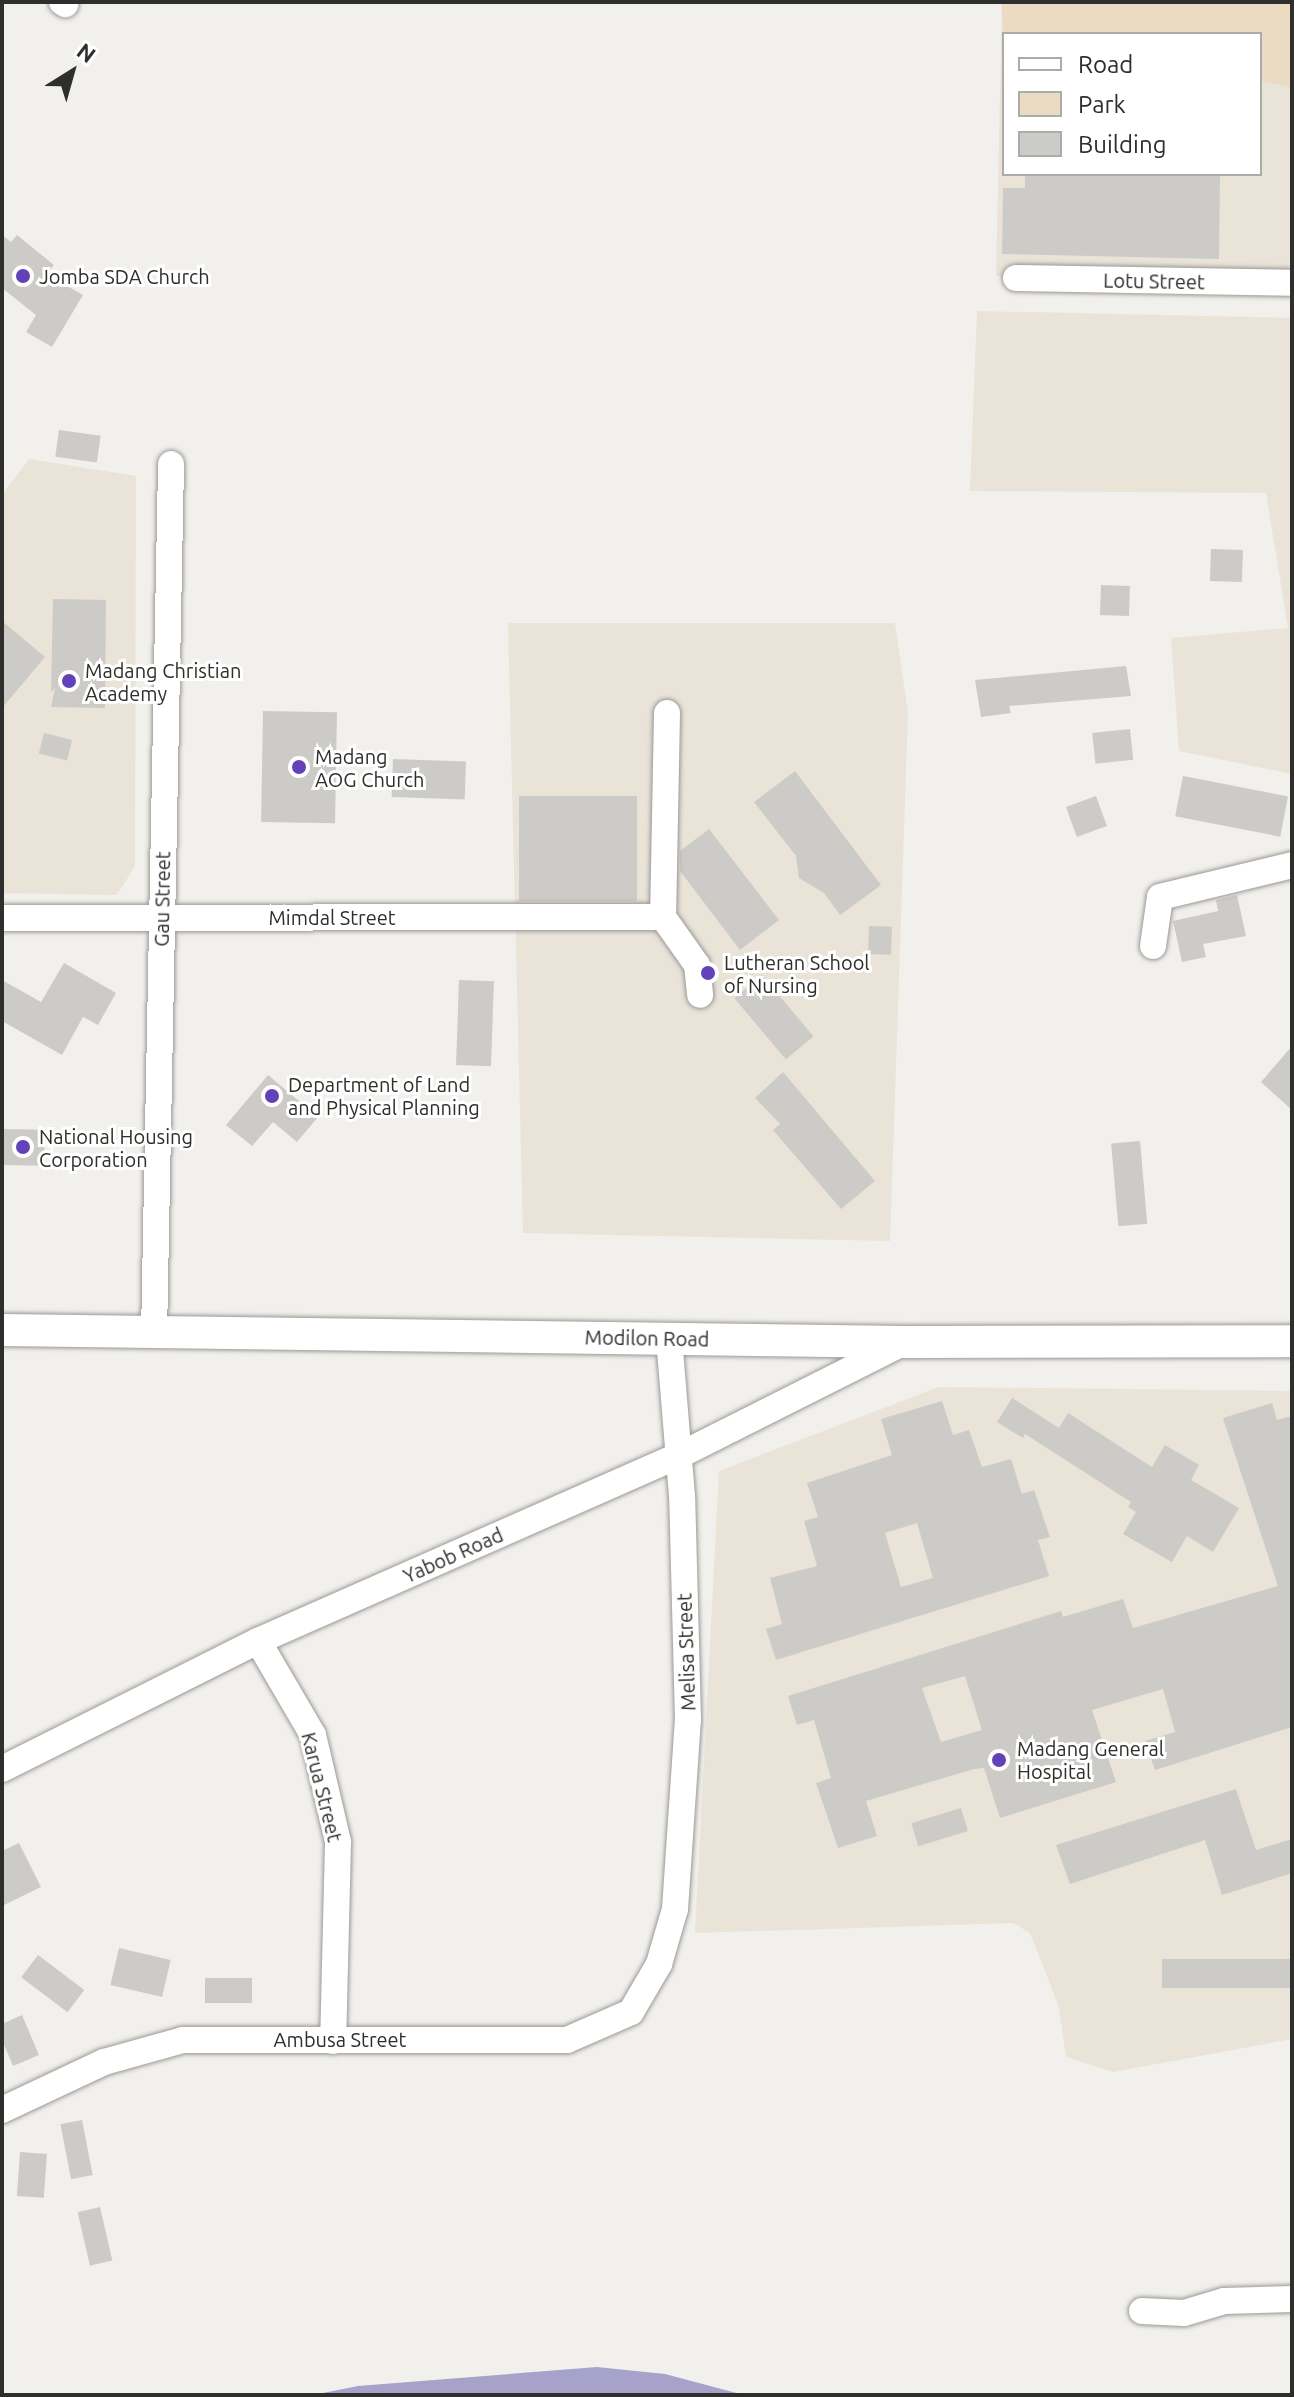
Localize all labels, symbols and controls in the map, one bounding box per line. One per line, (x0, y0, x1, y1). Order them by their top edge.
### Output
north arrow (32, 32, 112, 112)
legend (1002, 32, 1262, 176)
text: N (73, 38, 101, 67)
text: Road (1078, 51, 1133, 78)
text: Park (1078, 91, 1126, 118)
text: Building (1078, 131, 1166, 158)
place label: Jomba SDA Church (39, 264, 210, 288)
marker: Jomba SDA Church (14, 267, 32, 285)
street label: Lotu Street (1103, 268, 1205, 294)
place label: Madang Christian Academy (85, 658, 241, 705)
marker: Madang Christian Academy (60, 672, 78, 690)
place label: Madang AOG Church (315, 744, 425, 791)
marker: Madang AOG Church (290, 758, 308, 776)
street label: Gau Street (149, 851, 175, 947)
street label: Mimdal Street (268, 905, 396, 929)
place label: Lutheran School of Nursing (724, 950, 870, 997)
marker: Lutheran School of Nursing (699, 964, 717, 982)
place label: Department of Land and Physical Planning (288, 1072, 480, 1119)
marker: Department of Land and Physical Planning (263, 1087, 281, 1105)
place label: National Housing Corporation (39, 1124, 193, 1171)
marker: National Housing Corporation (14, 1138, 32, 1156)
street label: Modilon Road (584, 1325, 710, 1351)
street label: Yabob Road (399, 1522, 507, 1588)
street label: Melisa Street (672, 1593, 700, 1711)
street label: Karua Street (297, 1730, 347, 1844)
place label: Madang General Hospital (1017, 1736, 1164, 1783)
marker: Madang General Hospital (988, 1749, 1010, 1771)
street label: Ambusa Street (274, 2027, 406, 2051)

